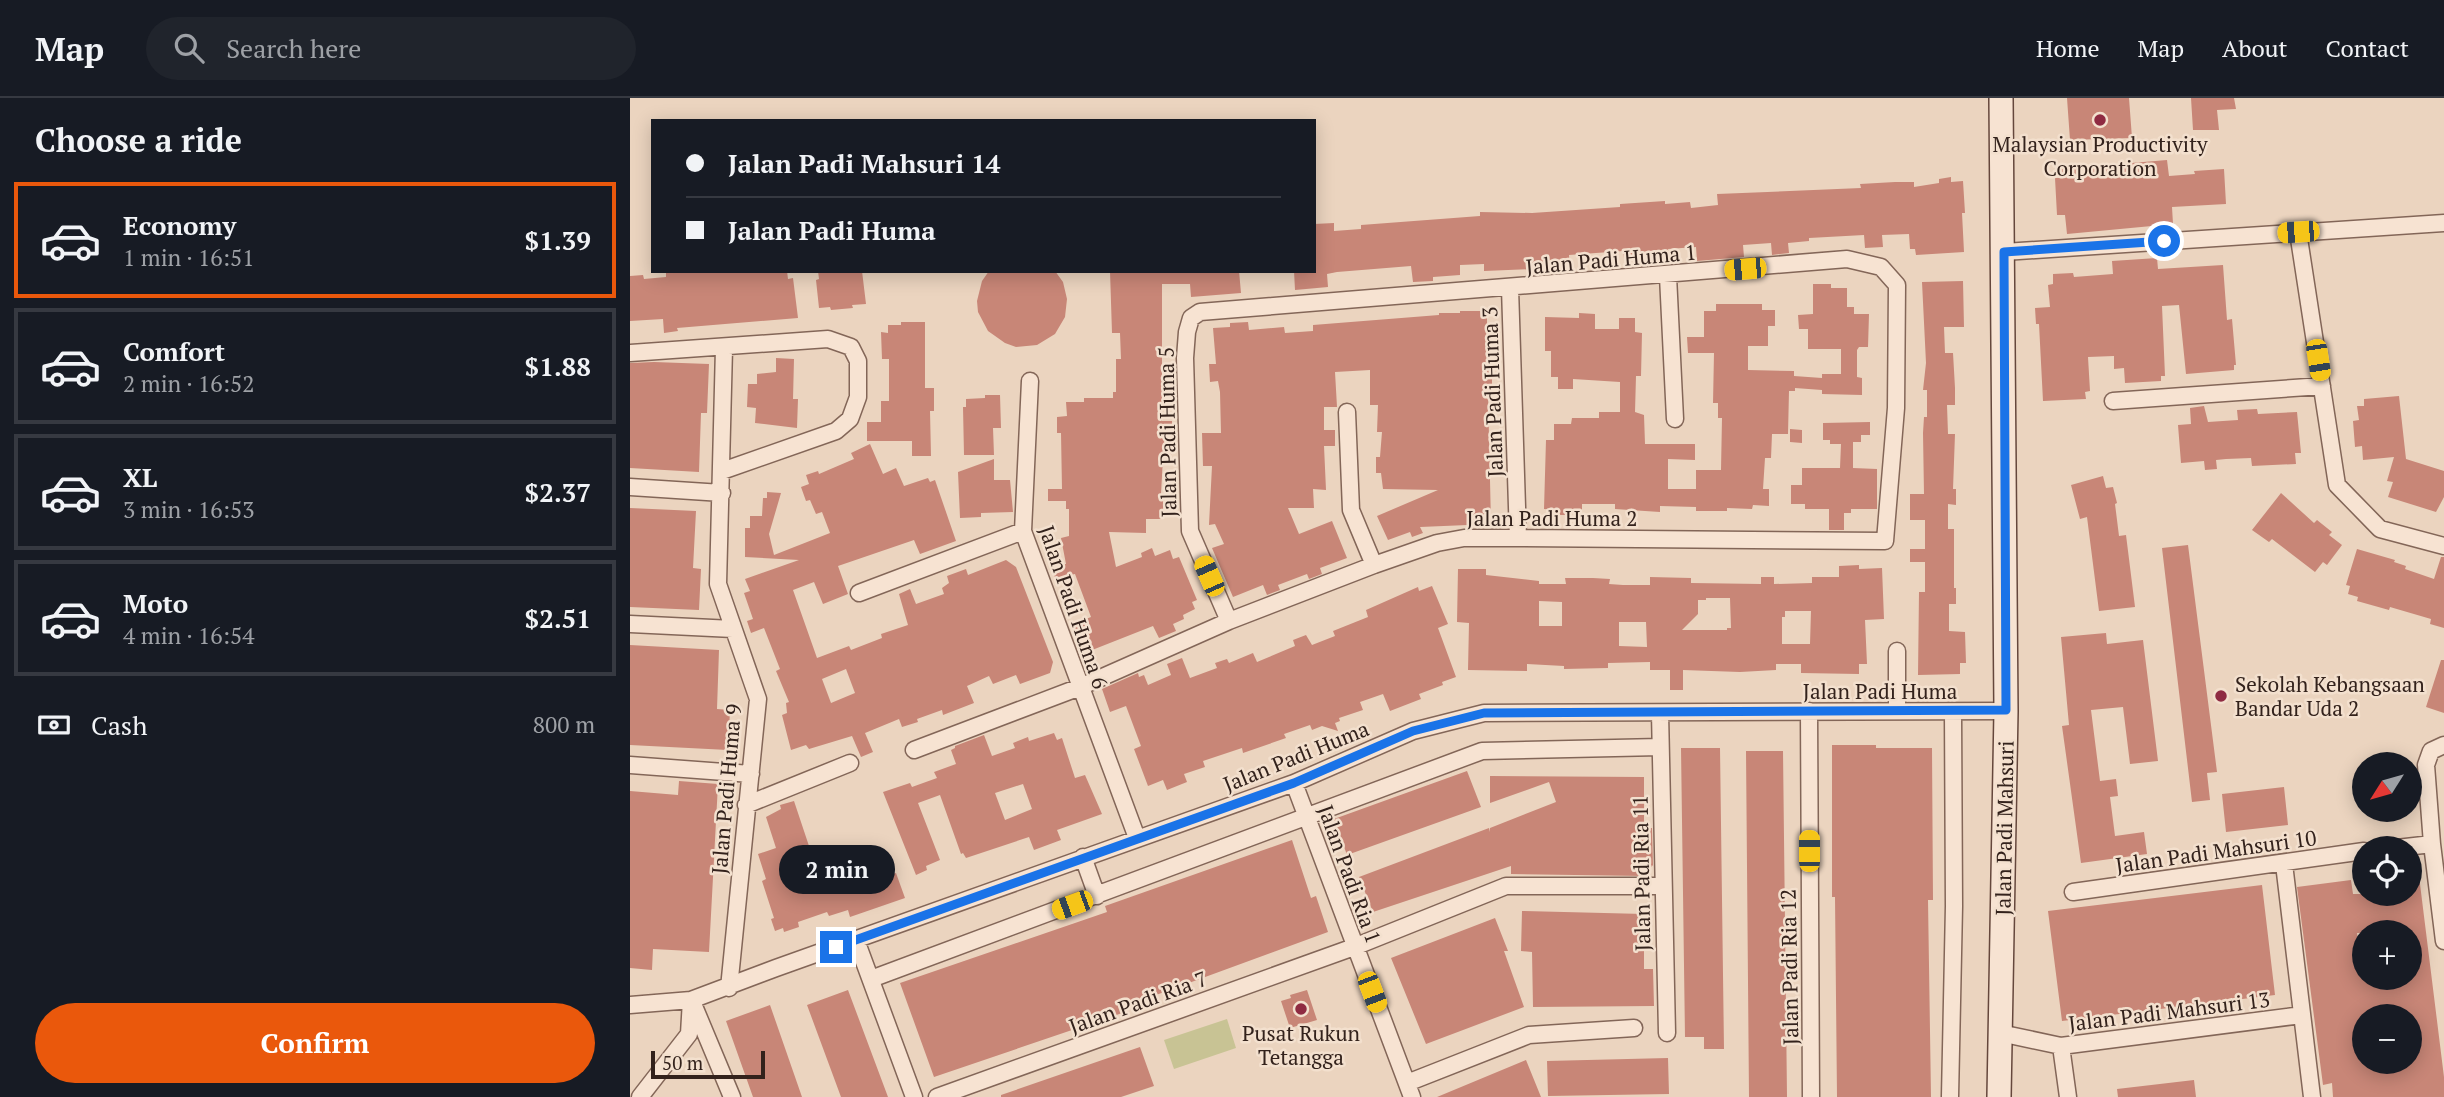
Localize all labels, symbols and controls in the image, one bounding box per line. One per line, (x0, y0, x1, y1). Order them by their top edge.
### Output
search box (146, 17, 636, 80)
text: Map (35, 27, 104, 70)
icon: search (170, 29, 208, 67)
text: Search here (226, 31, 361, 65)
text: Home (2036, 32, 2100, 64)
text: Map (2138, 32, 2184, 64)
text: About (2222, 32, 2288, 64)
text: Contact (2326, 32, 2409, 64)
marker: Malaysian Productivity Corporation (2092, 112, 2108, 128)
text: Choose a ride (35, 119, 242, 161)
place label: Malaysian Productivity Corporation (1992, 130, 2208, 182)
text: Jalan Padi Mahsuri 14 (728, 146, 1001, 180)
text: Economy (123, 208, 236, 242)
icon: car (39, 209, 102, 272)
text: Jalan Padi Huma (728, 213, 936, 247)
car (2277, 220, 2320, 244)
text: $1.39 (525, 223, 591, 257)
route start (2148, 225, 2180, 257)
street label: Jalan Padi Huma 1 (1525, 238, 1697, 280)
text: 1 min · 16:51 (123, 242, 255, 273)
car (1724, 257, 1767, 281)
street label: Jalan Padi Huma 3 (1475, 306, 1509, 478)
text: Comfort (123, 334, 225, 368)
icon: car (39, 335, 102, 398)
car (2305, 338, 2332, 382)
street label: Jalan Padi Huma 5 (1152, 346, 1182, 518)
text: $1.88 (525, 349, 591, 383)
text: 2 min · 16:52 (123, 368, 255, 399)
text: XL (123, 460, 157, 494)
icon: car (39, 461, 102, 524)
text: $2.37 (525, 475, 591, 509)
text: 3 min · 16:53 (123, 494, 255, 525)
street label: Jalan Padi Huma 2 (1467, 504, 1637, 532)
street label: Jalan Padi Huma 6 (1033, 522, 1115, 692)
car (1191, 553, 1228, 599)
text: Moto (123, 586, 188, 620)
icon: car (39, 587, 102, 650)
text: $2.51 (525, 601, 591, 635)
text: 4 min · 16:54 (123, 620, 255, 651)
place label: Sekolah Kebangsaan Bandar Uda 2 (2235, 670, 2425, 722)
street label: Jalan Padi Huma (1803, 677, 1958, 705)
marker: Sekolah Kebangsaan Bandar Uda 2 (2213, 688, 2229, 704)
street label: Jalan Padi Huma 9 (705, 703, 747, 875)
icon: cash (35, 706, 73, 744)
text: Cash (91, 708, 147, 742)
text: 800 m (533, 709, 595, 740)
street label: Jalan Padi Huma (1219, 714, 1373, 798)
street label: Jalan Padi Mahsuri (1988, 740, 2020, 916)
north arrow (2352, 752, 2422, 822)
map controls (2352, 752, 2422, 1074)
street label: Jalan Padi Ria 11 (1626, 795, 1656, 951)
street label: Jalan Padi Ria 1 (1312, 801, 1388, 947)
street label: Jalan Padi Mahsuri 10 (2114, 823, 2318, 879)
car (1799, 830, 1820, 872)
button: locate (2352, 836, 2422, 906)
callout: 2 min (778, 846, 894, 894)
text: 2 min (806, 854, 868, 885)
car (1049, 888, 1096, 922)
street label: Jalan Padi Ria 12 (1774, 889, 1804, 1045)
button: + (2352, 920, 2422, 990)
route end (820, 931, 852, 963)
street label: Jalan Padi Ria 7 (1065, 964, 1211, 1040)
car (1355, 969, 1390, 1015)
street label: Jalan Padi Mahsuri 13 (2067, 985, 2271, 1037)
marker: Pusat Rukun Tetangga (1293, 1001, 1309, 1017)
button: Confirm (35, 1003, 595, 1083)
button: − (2352, 1004, 2422, 1074)
place label: Pusat Rukun Tetangga (1242, 1019, 1360, 1071)
scale bar (651, 1048, 765, 1080)
text: 50 m (662, 1050, 703, 1075)

